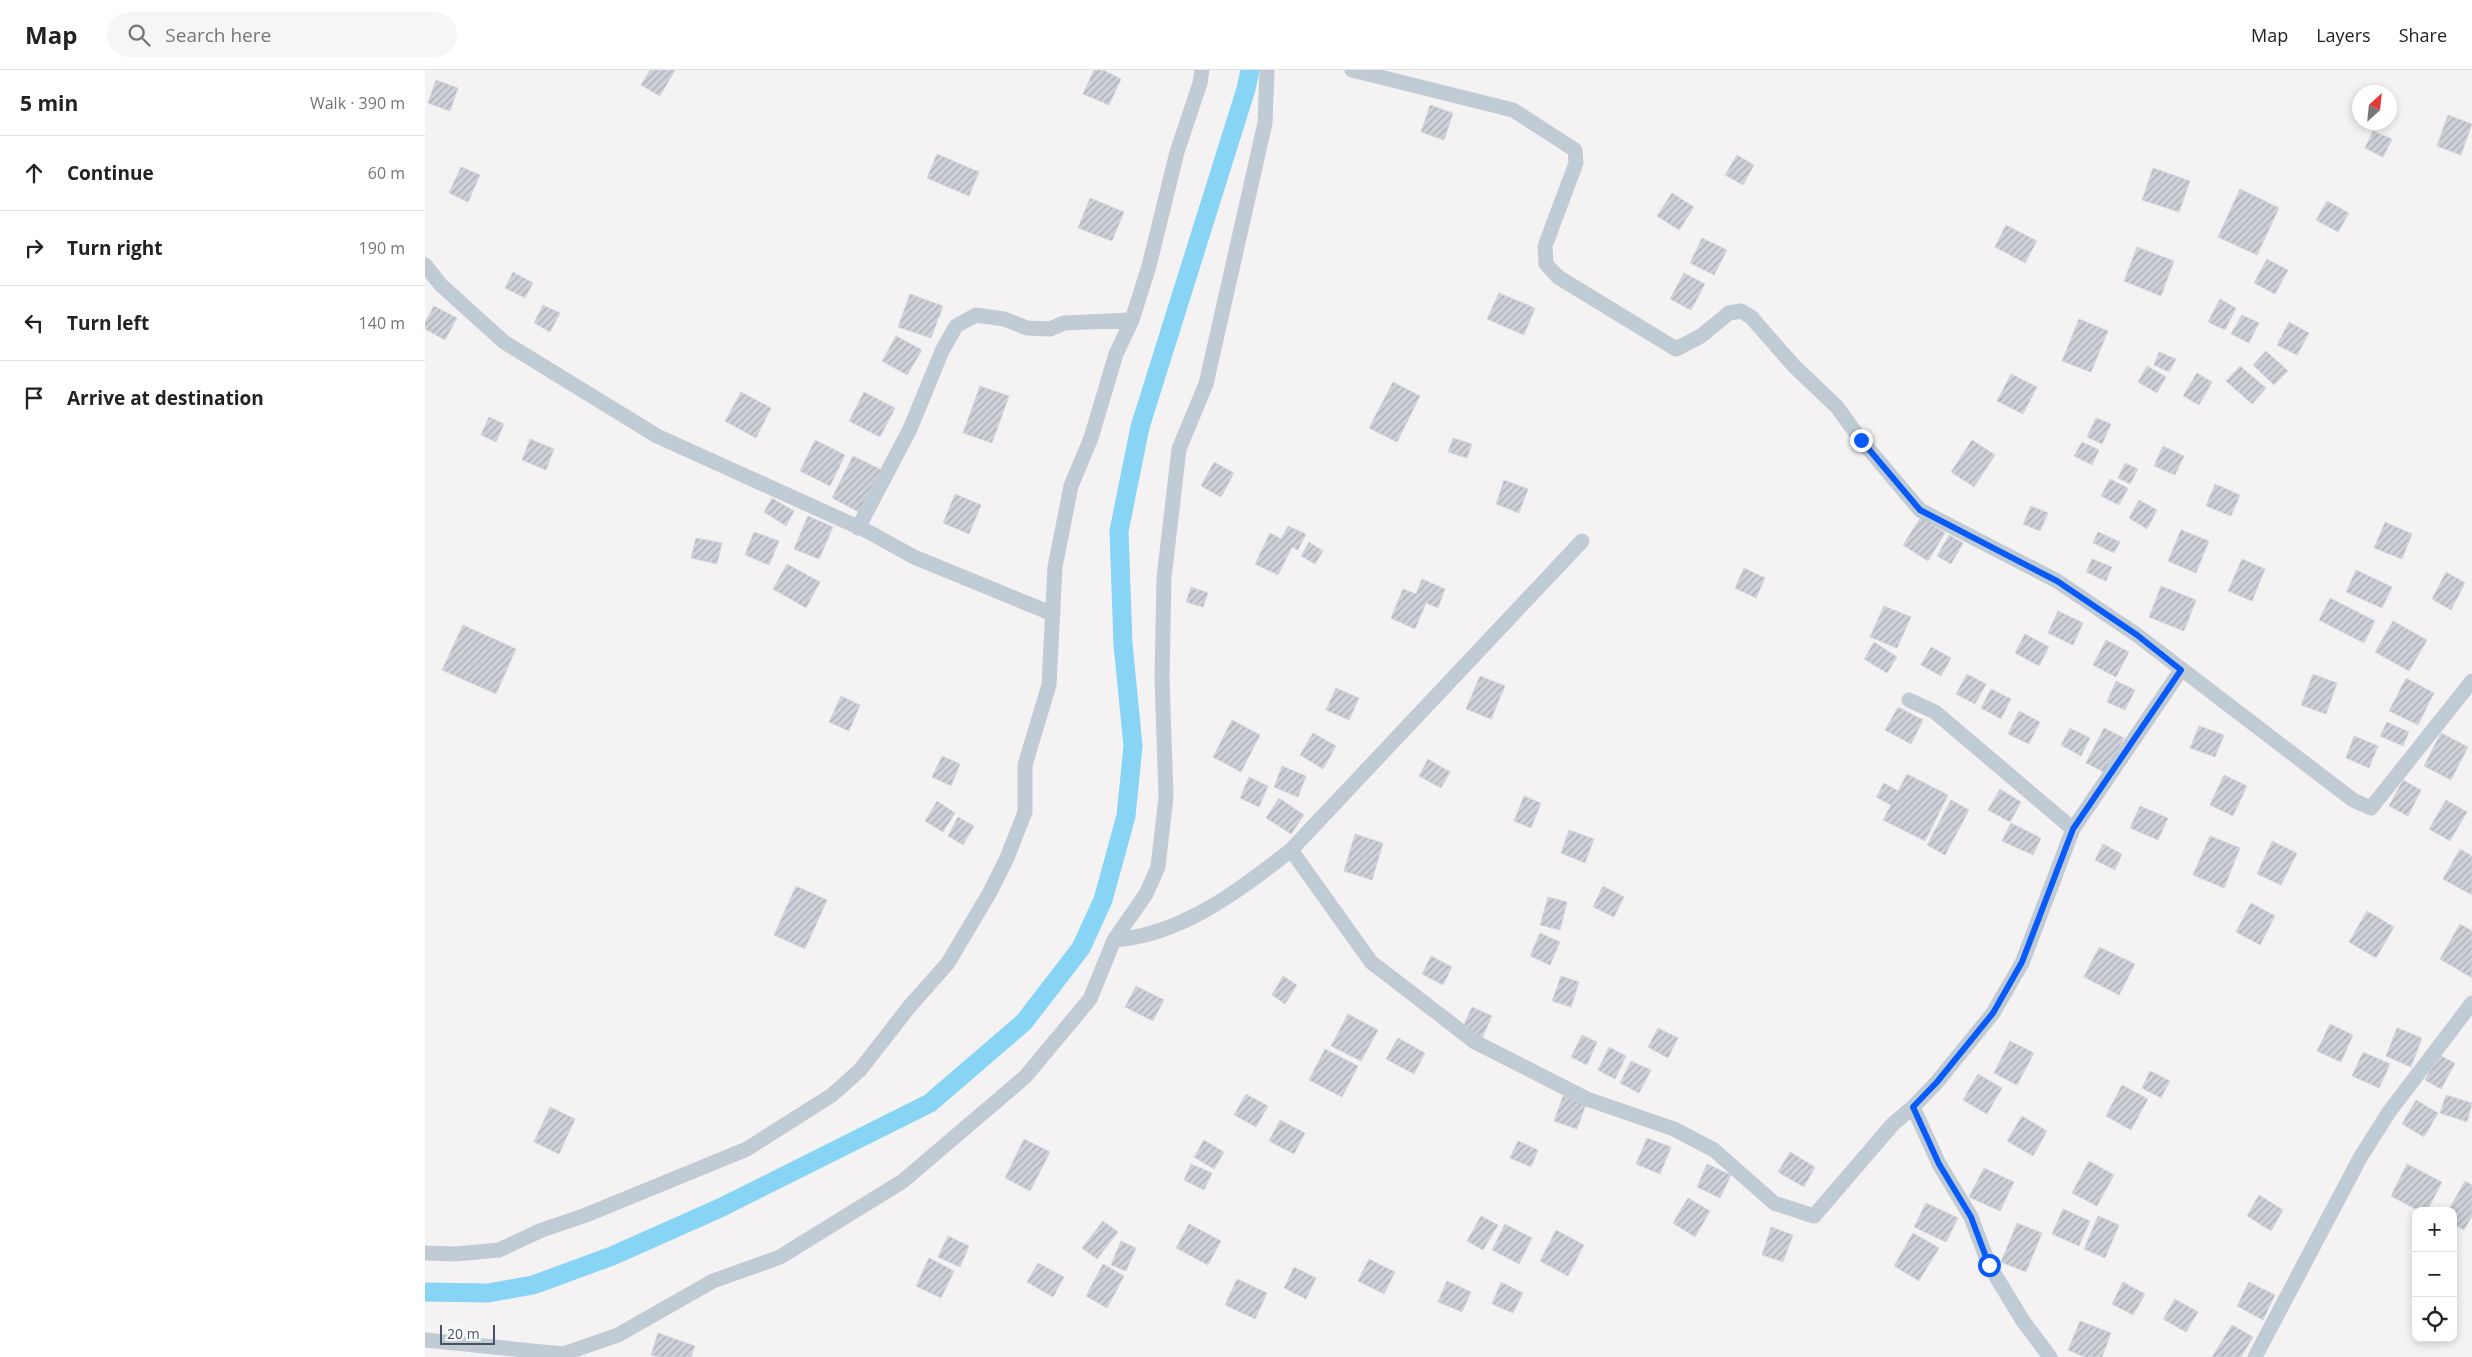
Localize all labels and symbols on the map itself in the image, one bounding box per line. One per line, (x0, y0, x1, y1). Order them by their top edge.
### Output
north arrow (2352, 85, 2397, 130)
route end (1850, 429, 1873, 452)
route start (1978, 1254, 2001, 1277)
scale bar (440, 1322, 495, 1345)

